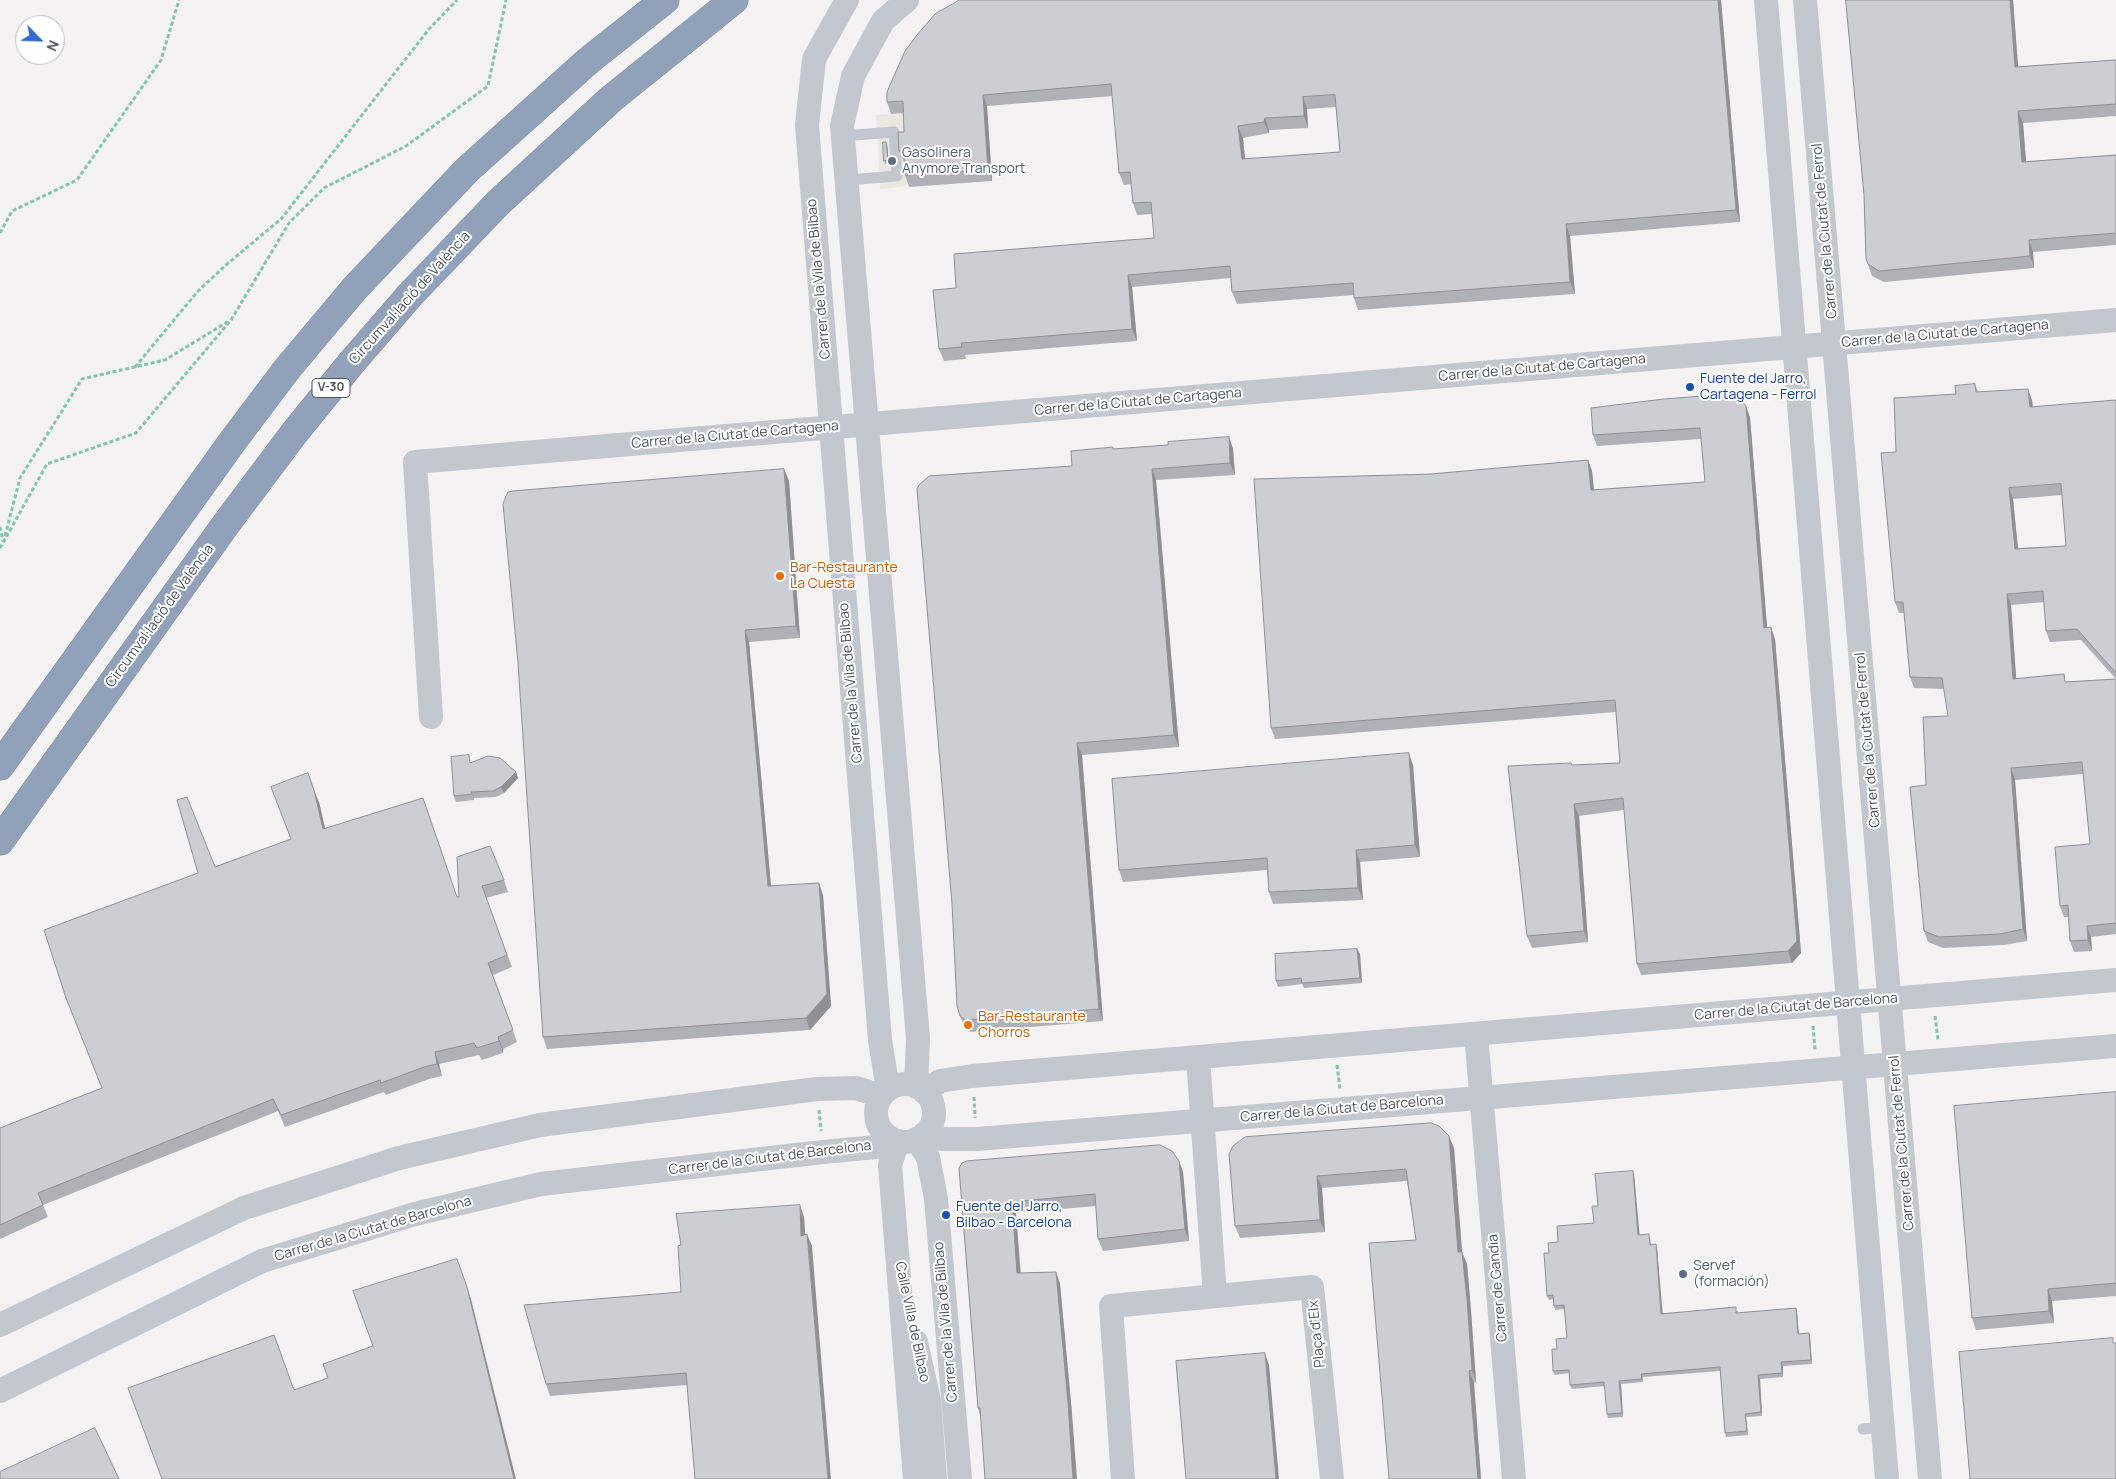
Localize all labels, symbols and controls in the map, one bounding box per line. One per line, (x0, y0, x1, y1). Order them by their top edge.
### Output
north arrow (15, 15, 65, 65)
text: N (43, 37, 64, 54)
street label: Carrer de la Ciutat de Ferrol (1809, 143, 1841, 319)
place label: Gasolinera Anymore Transport (902, 145, 1025, 178)
marker: Gasolinera Anymore Transport (886, 155, 898, 167)
street label: Carrer de la Vila de Bilbao (804, 198, 834, 360)
street label: Circumval·lació de València (346, 228, 474, 368)
street label: Carrer de la Ciutat de Cartagena (1841, 317, 2049, 351)
street label: Carrer de la Ciutat de Cartagena (1438, 351, 1646, 385)
place label: Fuente del Jarro, Cartagena - Ferrol (1700, 371, 1817, 404)
road number: V-30 (312, 378, 350, 398)
marker: Fuente del Jarro, Cartagena - Ferrol (1684, 381, 1696, 393)
street label: Carrer de la Ciutat de Cartagena (1034, 385, 1242, 419)
street label: Carrer de la Ciutat de Cartagena (631, 418, 839, 452)
street label: Circumval·lació de València (102, 541, 218, 691)
place label: Bar-Restaurante La Cuesta (790, 560, 898, 592)
marker: Bar-Restaurante La Cuesta (774, 570, 786, 582)
street label: Carrer de la Vila de Bilbao (836, 602, 866, 764)
street label: Carrer de la Ciutat de Ferrol (1852, 652, 1884, 828)
street label: Carrer de la Ciutat de Barcelona (1694, 990, 1898, 1024)
place label: Bar-Restaurante Chorros (978, 1009, 1086, 1042)
marker: Bar-Restaurante Chorros (962, 1019, 974, 1031)
street label: Carrer de la Ciutat de Ferrol (1886, 1055, 1918, 1231)
street label: Carrer de la Ciutat de Barcelona (1240, 1092, 1444, 1126)
street label: Carrer de la Ciutat de Barcelona (668, 1137, 872, 1179)
street label: Carrer de la Ciutat de Barcelona (273, 1193, 473, 1265)
place label: Fuente del Jarro, Bilbao - Barcelona (956, 1199, 1072, 1232)
marker: Fuente del Jarro, Bilbao - Barcelona (940, 1209, 952, 1221)
street label: Carrer de Gandia (1485, 1233, 1511, 1343)
street label: Carrer de la Vila de Bilbao (931, 1241, 961, 1403)
place label: Servef (formación) (1693, 1258, 1770, 1290)
street label: Calle Villa de Bilbao (891, 1260, 933, 1384)
marker: Servef (formación) (1677, 1268, 1689, 1280)
street label: Plaça d'Elx (1305, 1299, 1329, 1369)

